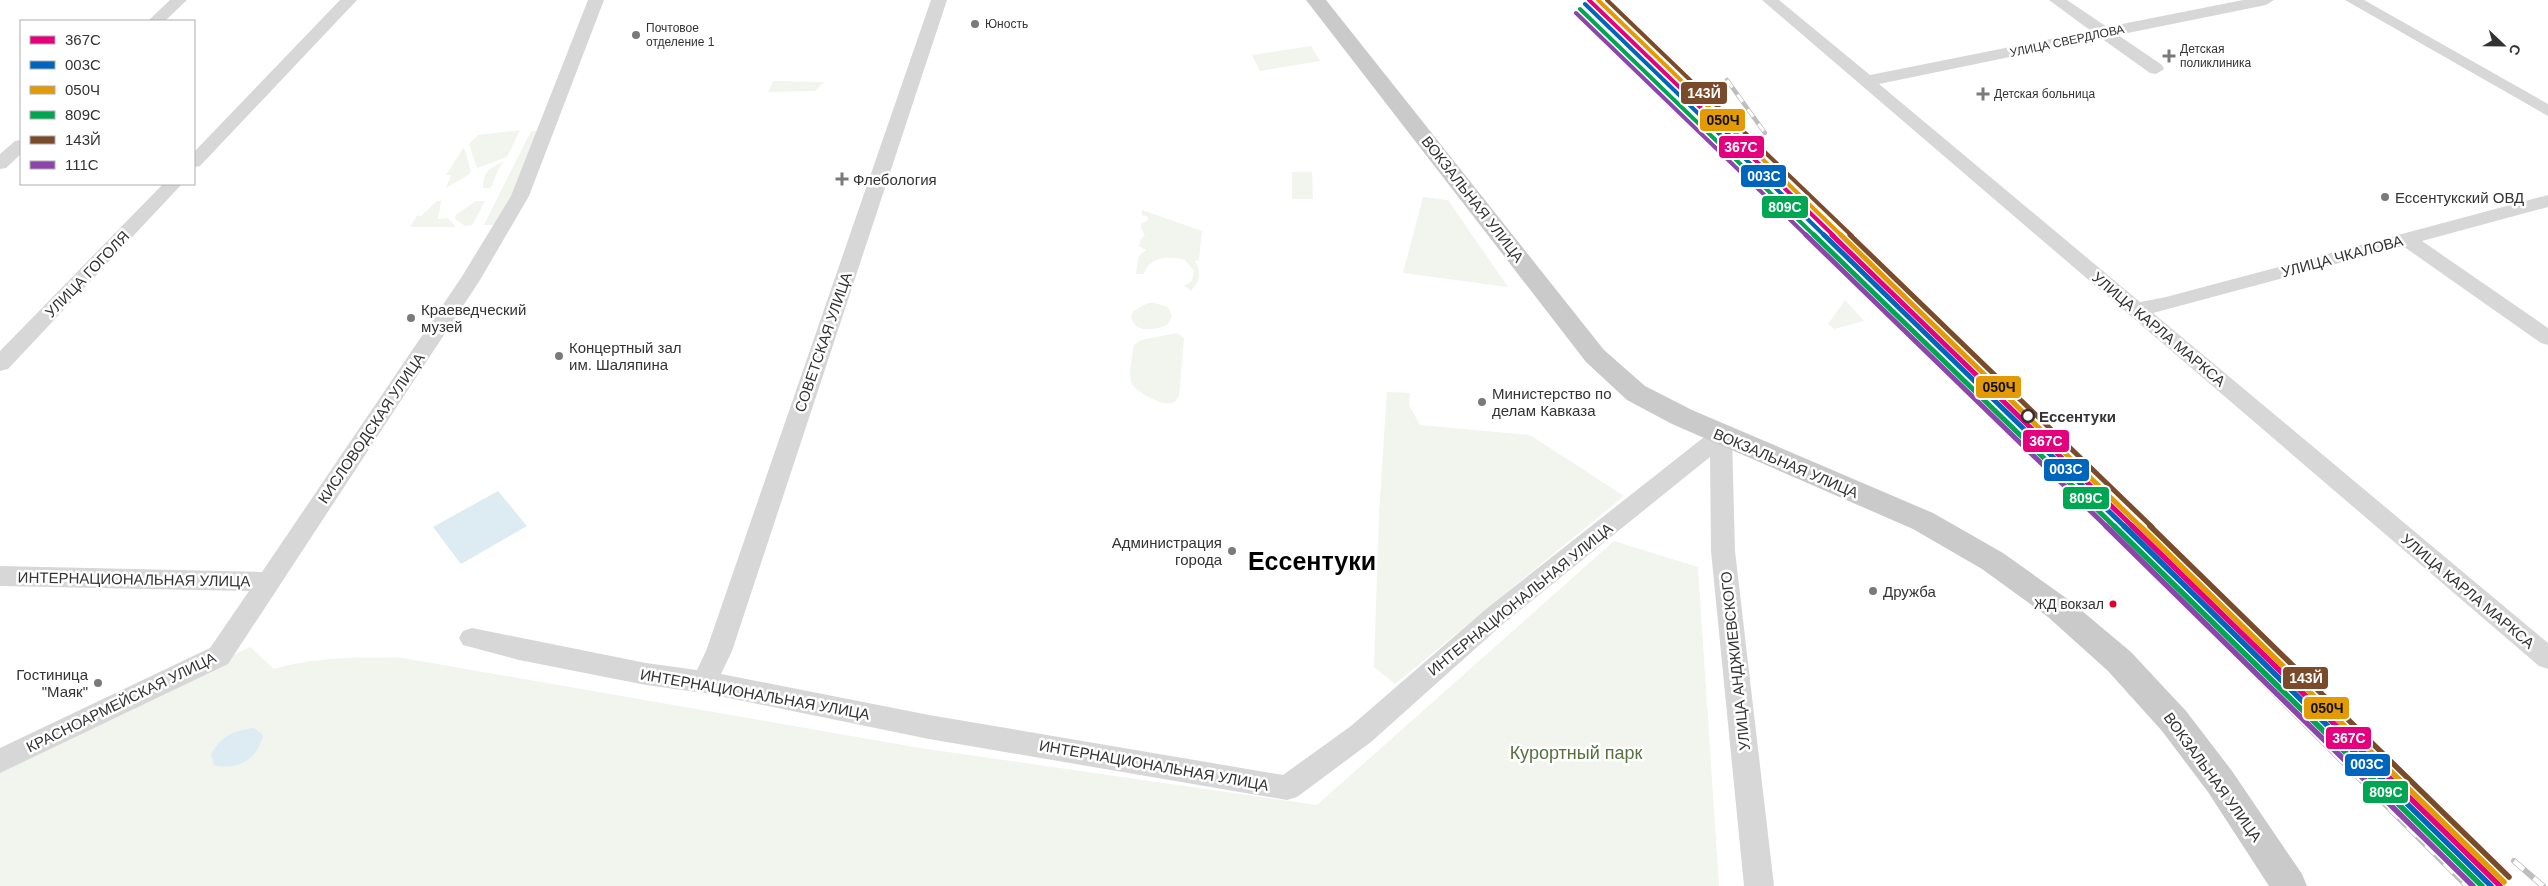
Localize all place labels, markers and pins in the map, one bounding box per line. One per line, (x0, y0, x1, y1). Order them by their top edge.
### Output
place label: Юность (985, 17, 1028, 31)
marker: Юность (969, 18, 981, 30)
place label: Почтовое отделение 1 (646, 21, 715, 49)
marker: Почтовое отделение 1 (630, 29, 642, 41)
place label: Детская поликлиника (2180, 42, 2252, 70)
marker: Детская поликлиника (2162, 49, 2176, 63)
marker: Детская больница (1976, 87, 1990, 101)
place label: Детская больница (1994, 87, 2096, 101)
place label: Флебология (853, 171, 937, 188)
marker: Флебология (835, 172, 849, 186)
place label: Ессентукский ОВД (2395, 189, 2524, 206)
marker: Ессентукский ОВД (2379, 191, 2391, 203)
place label: Краеведческий музей (421, 301, 526, 335)
marker: Краеведческий музей (405, 312, 417, 324)
place label: Концертный зал им. Шаляпина (569, 339, 682, 373)
marker: Концертный зал им. Шаляпина (553, 350, 565, 362)
place label: Министерство по делам Кавказа (1492, 385, 1612, 419)
marker: Министерство по делам Кавказа (1476, 396, 1488, 408)
place label: Ессентуки (2039, 408, 2116, 425)
marker: Ессентуки (2021, 409, 2035, 423)
place label: Администрация города (1112, 534, 1223, 568)
marker: Администрация города (1226, 545, 1238, 557)
place label: Дружба (1883, 583, 1936, 600)
marker: Дружба (1867, 585, 1879, 597)
place label: ЖД вокзал (2034, 596, 2104, 612)
marker: ЖД вокзал (2108, 599, 2118, 609)
place label: Гостиница "Маяк" (16, 666, 89, 700)
marker: Гостиница "Маяк" (92, 677, 104, 689)

